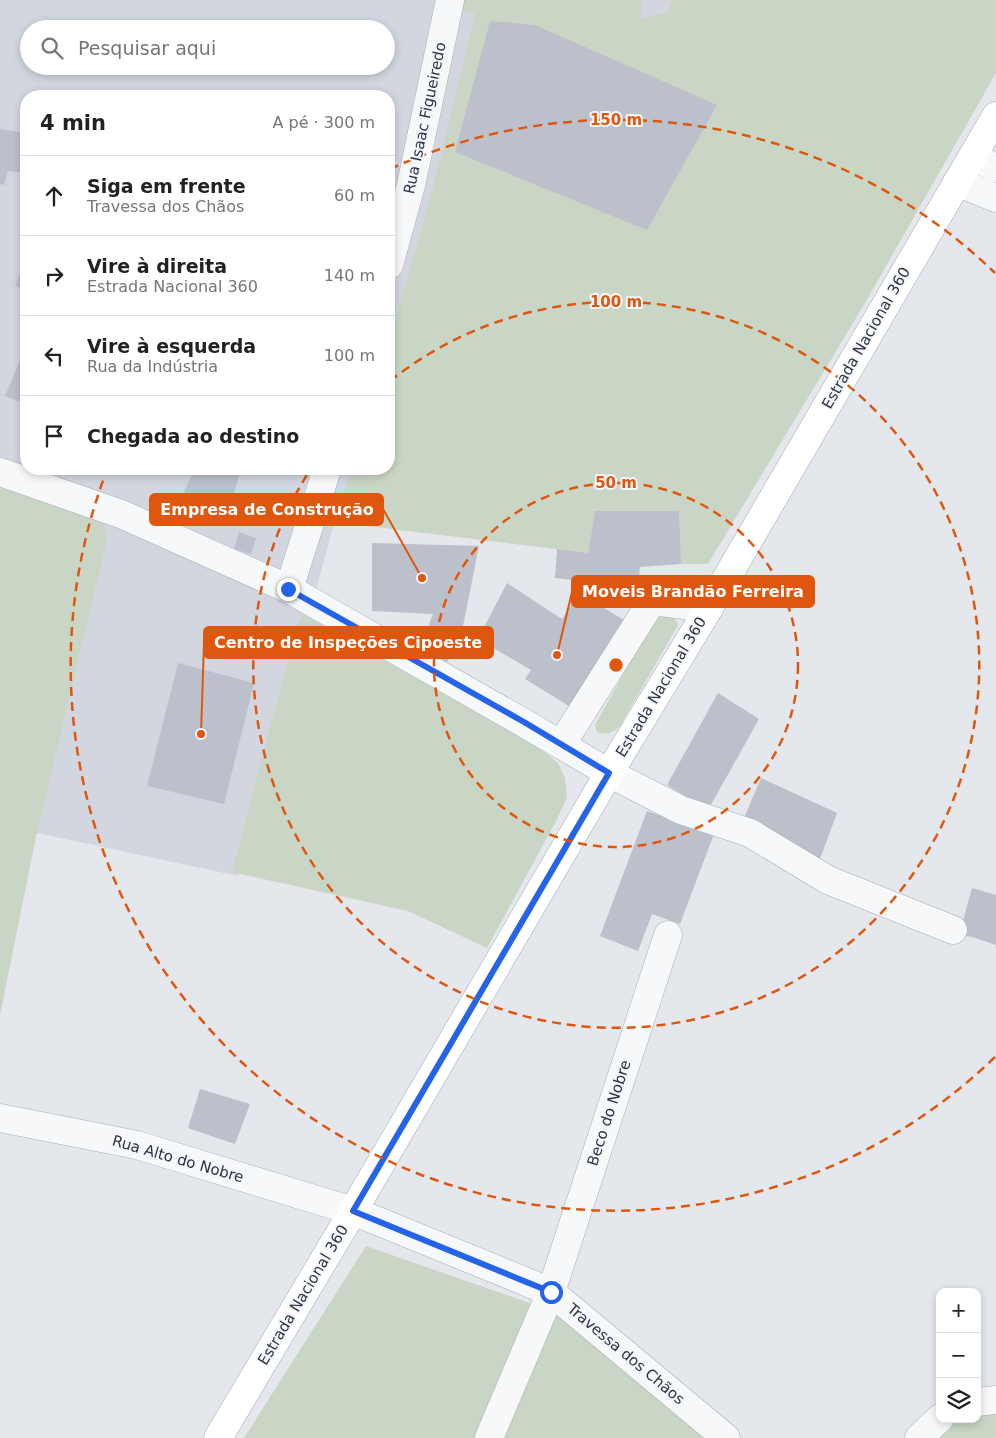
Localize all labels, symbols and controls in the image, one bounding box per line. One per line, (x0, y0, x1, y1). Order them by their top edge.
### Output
search box (20, 20, 395, 75)
icon: search (38, 34, 66, 62)
text: Pesquisar aqui (78, 37, 216, 59)
street label: Rua Isaac Figueiredo (400, 40, 450, 196)
text: 4 min (40, 111, 106, 135)
text: 150 m (590, 111, 642, 129)
text: A pé · 300 m (273, 113, 375, 132)
text: Siga em frente (87, 175, 246, 197)
icon: ahead (40, 182, 68, 210)
text: 60 m (334, 186, 375, 205)
text: Travessa dos Chãos (87, 197, 244, 216)
text: Vire à direita (87, 255, 227, 277)
icon: right (40, 262, 68, 290)
street label: Estrada Nacional 360 (818, 264, 914, 412)
text: 140 m (324, 266, 375, 285)
text: Estrada Nacional 360 (87, 277, 258, 296)
text: 100 m (590, 293, 642, 311)
text: Vire à esquerda (87, 335, 256, 357)
icon: left (40, 342, 68, 370)
text: 100 m (324, 346, 375, 365)
text: Rua da Indústria (87, 357, 218, 376)
icon: arrive (40, 422, 68, 450)
text: Chegada ao destino (87, 425, 299, 447)
text: 50 m (595, 474, 637, 492)
callout: Empresa de Construção (150, 494, 383, 525)
text: Empresa de Construção (160, 500, 374, 519)
callout: Moveis Brandão Ferreira (572, 576, 814, 607)
route end (277, 578, 300, 601)
text: Moveis Brandão Ferreira (582, 582, 804, 601)
street label: Estrada Nacional 360 (612, 614, 710, 760)
callout: Centro de Inspeções Cipoeste (204, 627, 493, 658)
text: Centro de Inspeções Cipoeste (214, 633, 482, 652)
centre of rings (607, 656, 625, 674)
street label: Beco do Nobre (583, 1058, 635, 1168)
street label: Rua Alto do Nobre (110, 1132, 246, 1186)
street label: Estrada Nacional 360 (254, 1222, 352, 1368)
route start (540, 1281, 563, 1304)
map controls (936, 1288, 981, 1423)
button: + (936, 1288, 981, 1333)
street label: Travessa dos Chãos (563, 1299, 688, 1408)
button: − (936, 1333, 981, 1378)
button: layers (936, 1378, 981, 1423)

